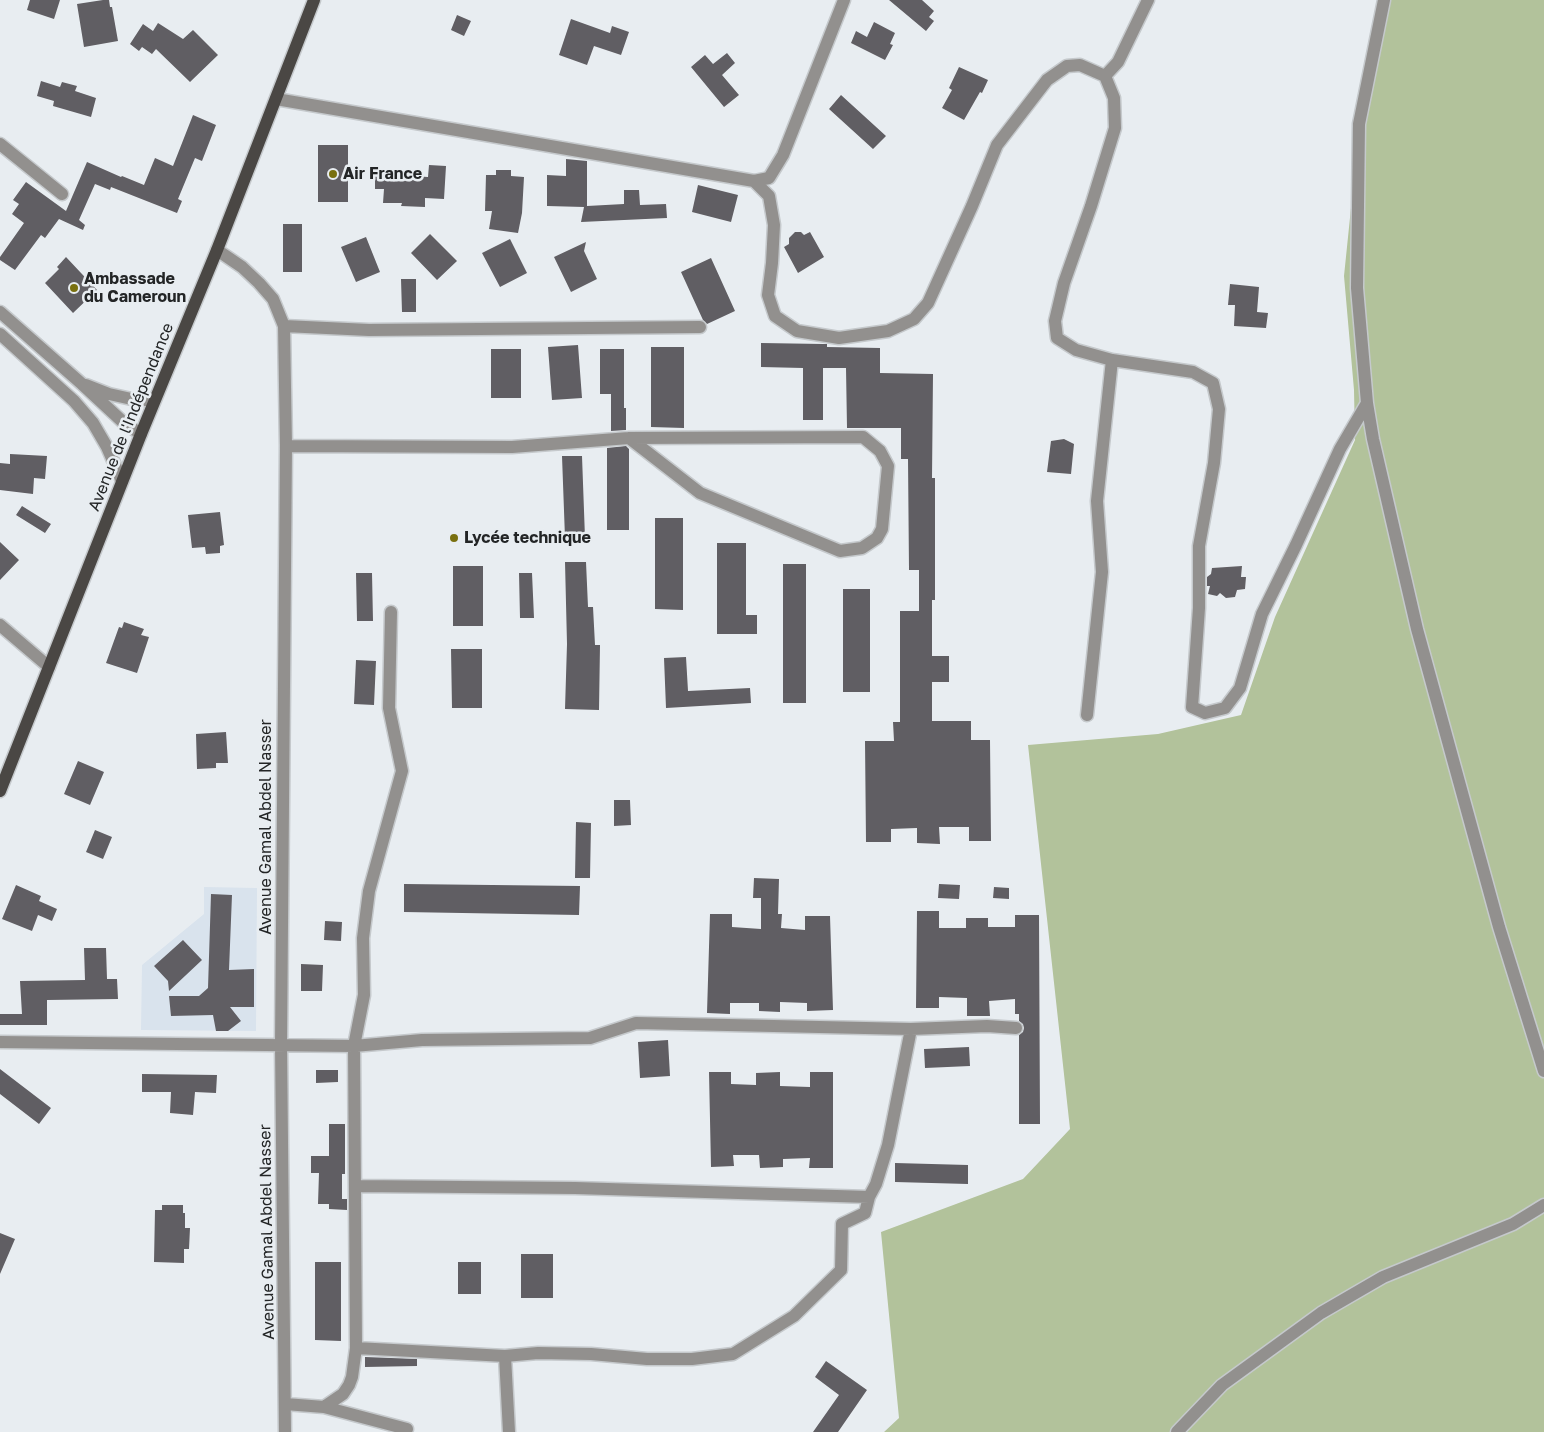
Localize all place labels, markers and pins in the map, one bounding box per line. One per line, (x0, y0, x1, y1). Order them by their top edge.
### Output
place label: Air France (343, 164, 422, 184)
marker: Air France (327, 168, 339, 180)
place label: Ambassade du Cameroun (84, 269, 186, 307)
marker: Ambassade du Cameroun (68, 282, 80, 294)
place label: Lycée technique (464, 528, 591, 548)
marker: Lycée technique (448, 532, 460, 544)

